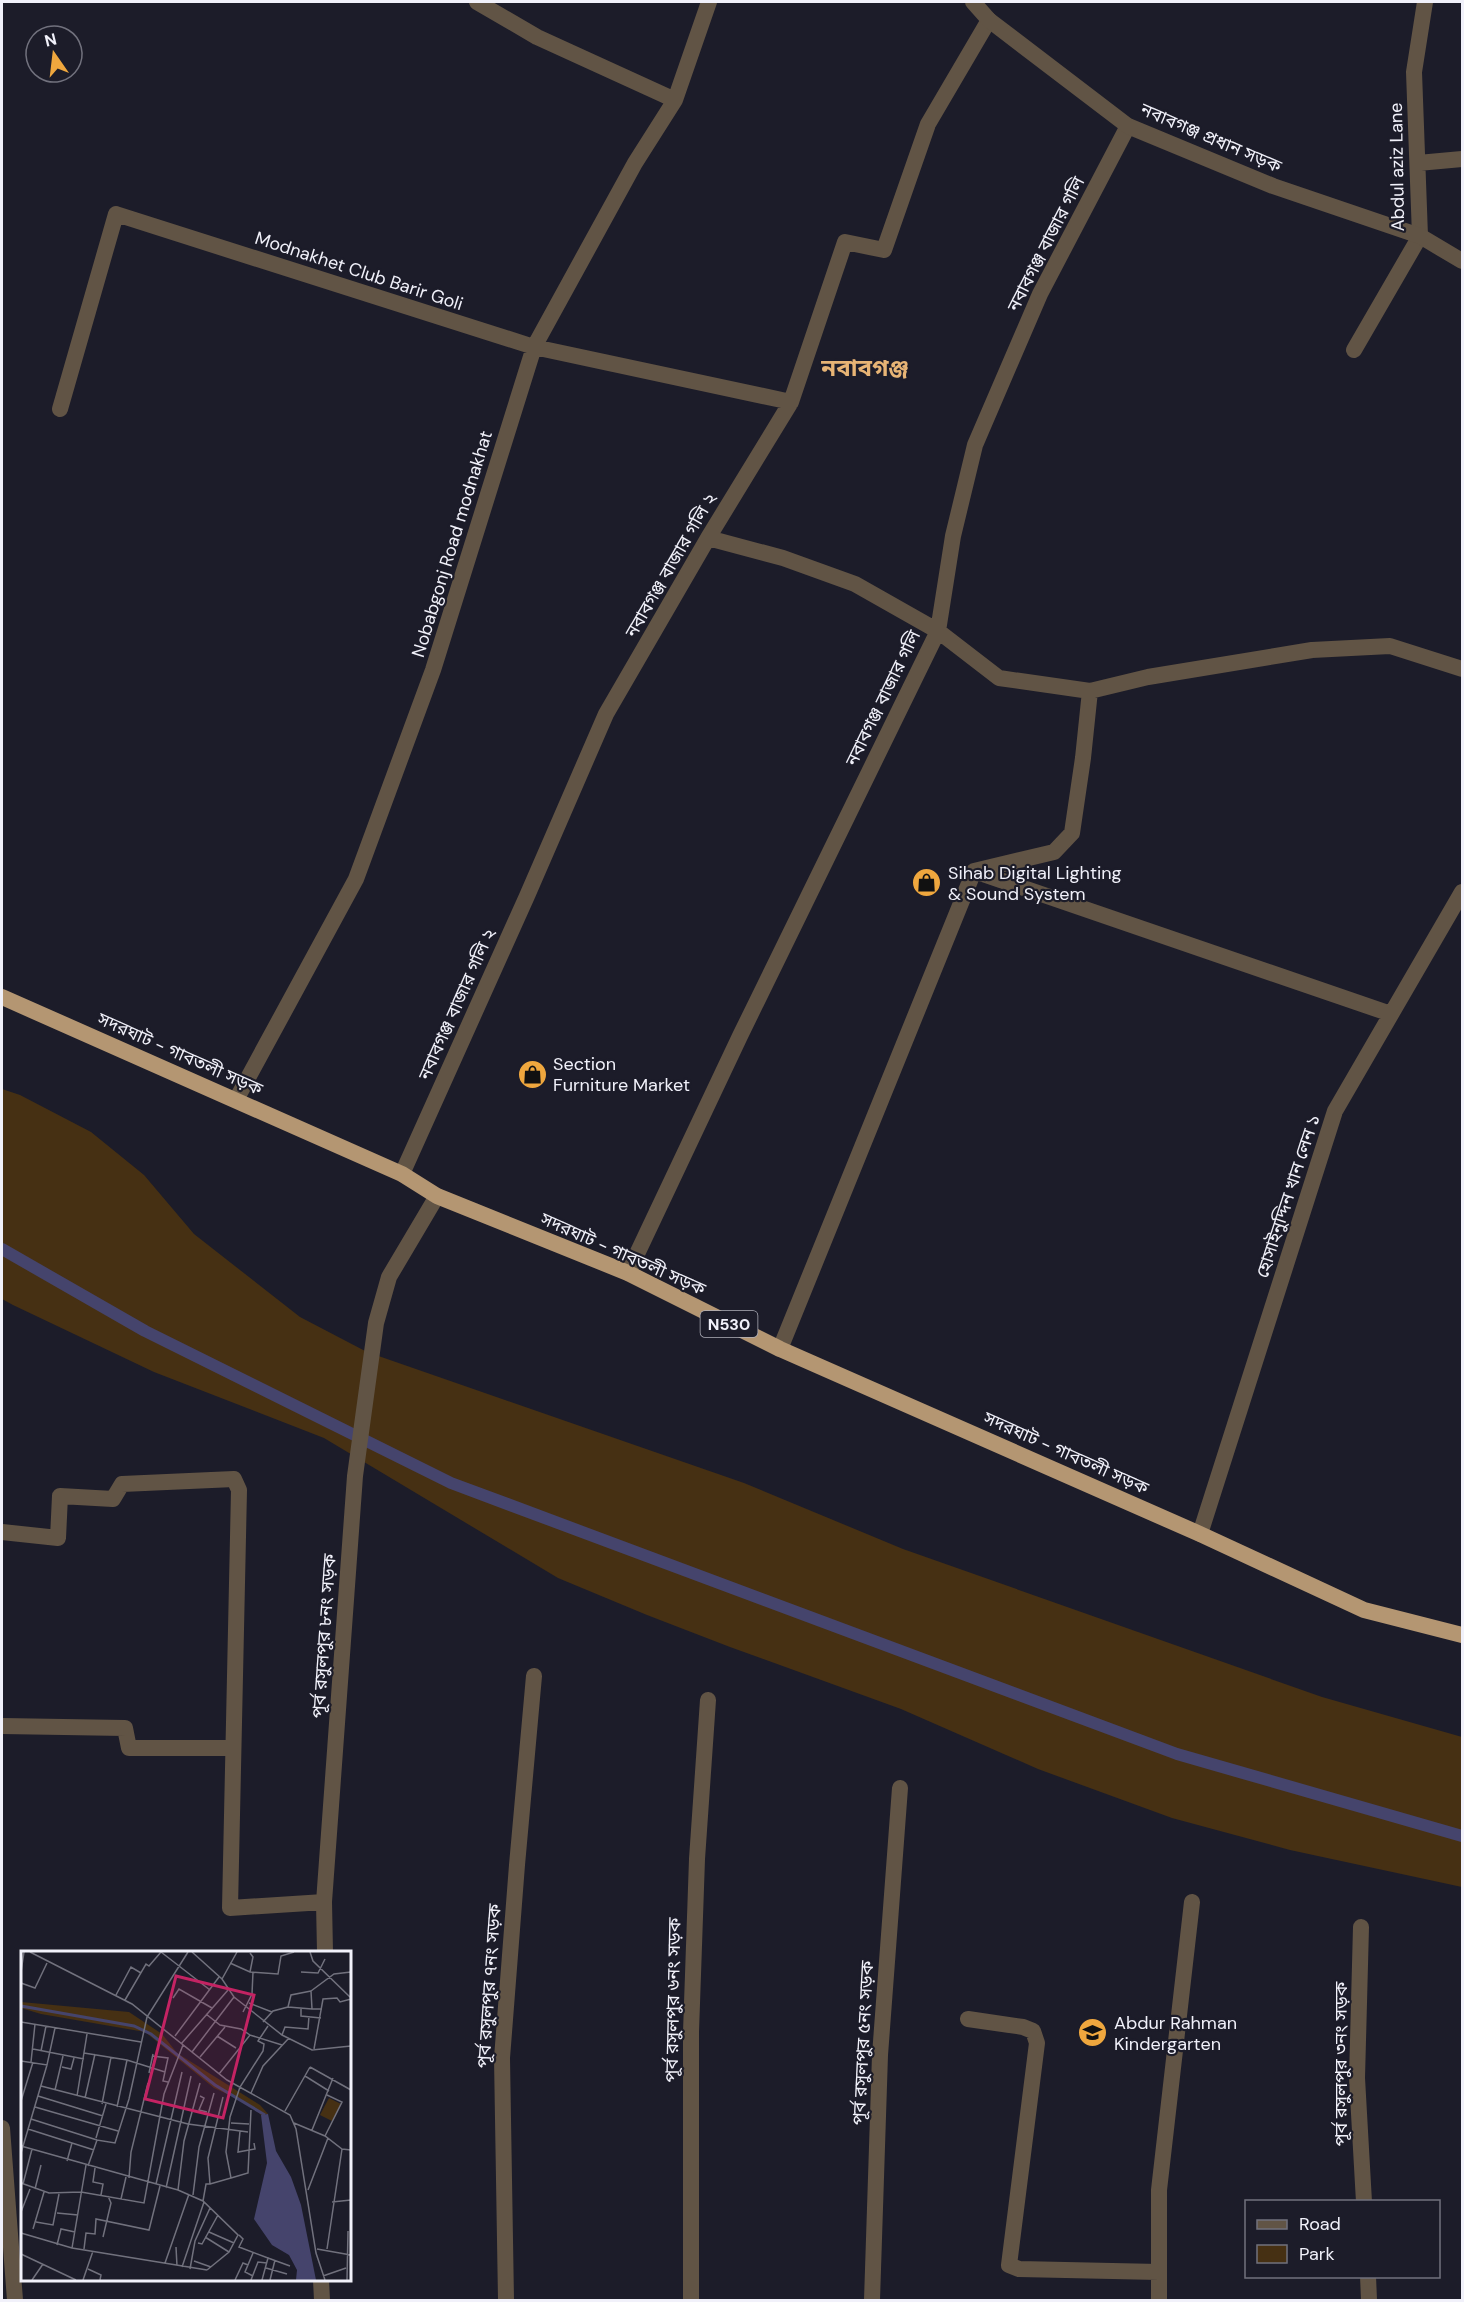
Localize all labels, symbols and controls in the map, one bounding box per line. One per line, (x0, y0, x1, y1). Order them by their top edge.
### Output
north arrow (24, 24, 84, 84)
text: N (42, 28, 59, 52)
street label: নবাবগঞ্জ প্রধান সড়ক (1136, 97, 1285, 179)
street label: Abdul aziz Lane (1384, 102, 1410, 232)
street label: নবাবগঞ্জ বাজার গলি (1001, 172, 1091, 316)
street label: Modnakhet Club Barir Goli (252, 226, 466, 316)
district label: নবাবগঞ্জ (820, 352, 909, 383)
street label: Nobabgonj Road modnakhat (406, 428, 498, 660)
street label: নবাবগঞ্জ বাজার গলি ২ (619, 488, 722, 643)
street label: নবাবগঞ্জ বাজার গলি (839, 625, 927, 771)
place label: Sihab Digital Lighting & Sound System (948, 861, 1122, 906)
shop icon: Sihab Digital Lighting & Sound System (911, 867, 943, 899)
street label: নবাবগঞ্জ বাজার গলি ২ (412, 924, 501, 1085)
street label: সদরঘাট - গাবতলী সড়ক (93, 1006, 267, 1101)
place label: Section Furniture Market (553, 1052, 690, 1097)
shop icon: Section Furniture Market (516, 1058, 548, 1090)
street label: হোসাইনুদ্দিন খান লেন ১ (1250, 1111, 1326, 1281)
street label: সদরঘাট - গাবতলী সড়ক (536, 1206, 710, 1301)
road number: N530 (700, 1311, 758, 1337)
street label: সদরঘাট - গাবতলী সড়ক (979, 1405, 1153, 1500)
street label: পূর্ব রসুলপুর ৮নং সড়ক (306, 1553, 342, 1719)
street label: পূর্ব রসুলপুর ৭নং সড়ক (471, 1903, 507, 2069)
street label: পূর্ব রসুলপুর ৬নং সড়ক (660, 1917, 686, 2083)
inset map (21, 1951, 351, 2281)
street label: পূর্ব রসুলপুর ৫নং সড়ক (847, 1960, 879, 2126)
street label: পূর্ব রসুলপুর ৩নং সড়ক (1329, 1981, 1353, 2146)
place label: Abdur Rahman Kindergarten (1114, 2011, 1237, 2056)
school or university icon: Abdur Rahman Kindergarten (1077, 2017, 1109, 2049)
legend (1245, 2200, 1440, 2278)
text: Road (1299, 2212, 1341, 2236)
text: Park (1299, 2242, 1335, 2266)

